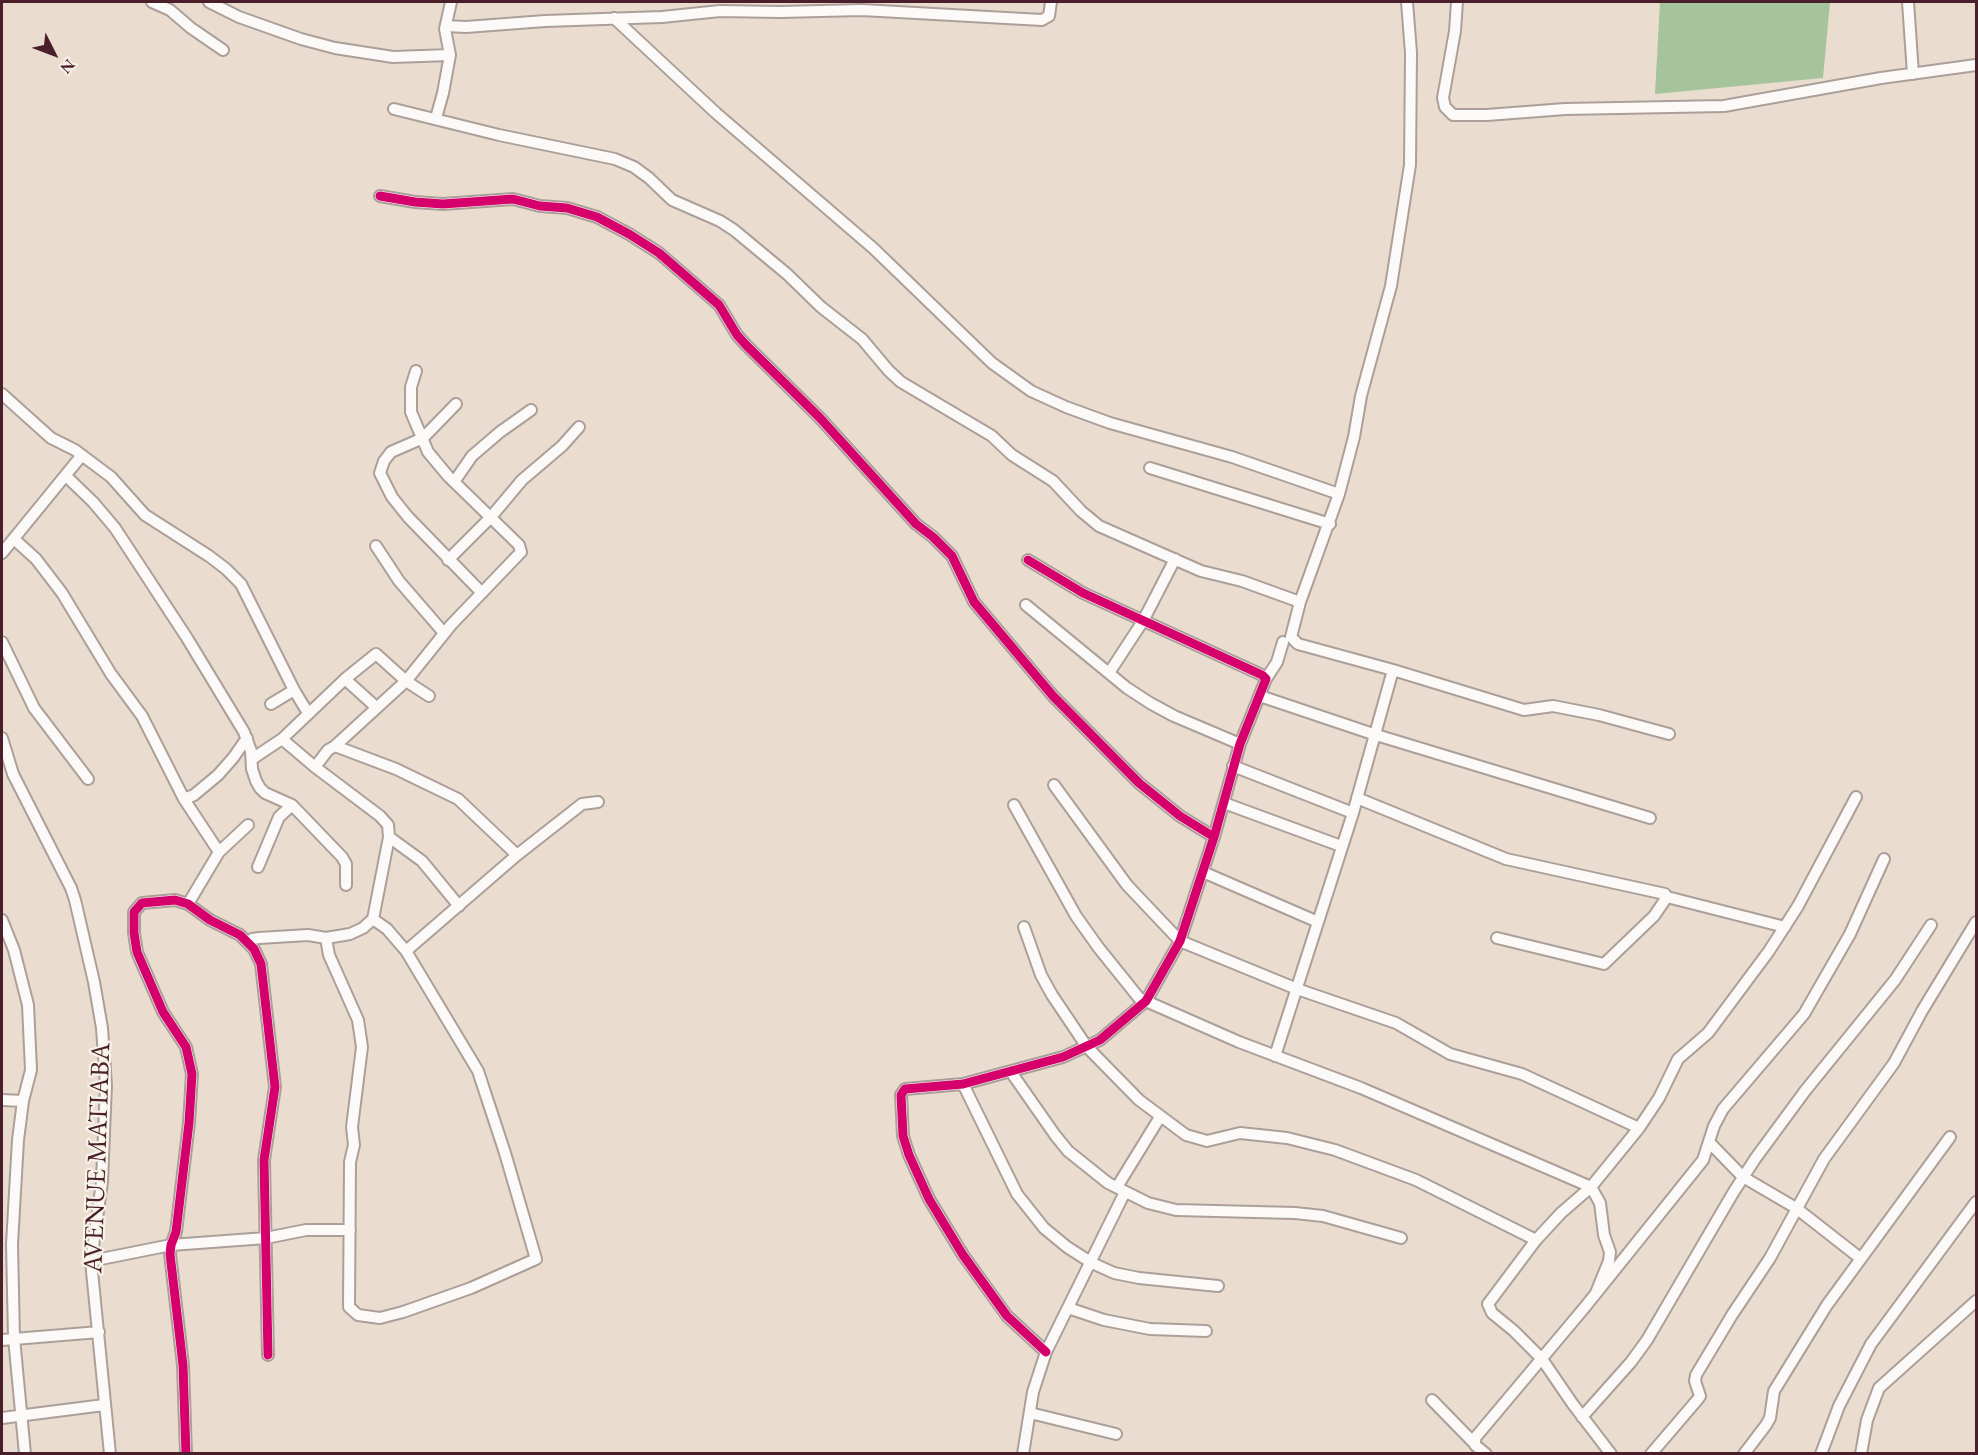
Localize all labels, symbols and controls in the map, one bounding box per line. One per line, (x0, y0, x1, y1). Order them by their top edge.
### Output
north arrow (24, 24, 84, 84)
text: N (56, 55, 80, 78)
street label: AVENUE MATIABA (78, 1042, 118, 1274)

